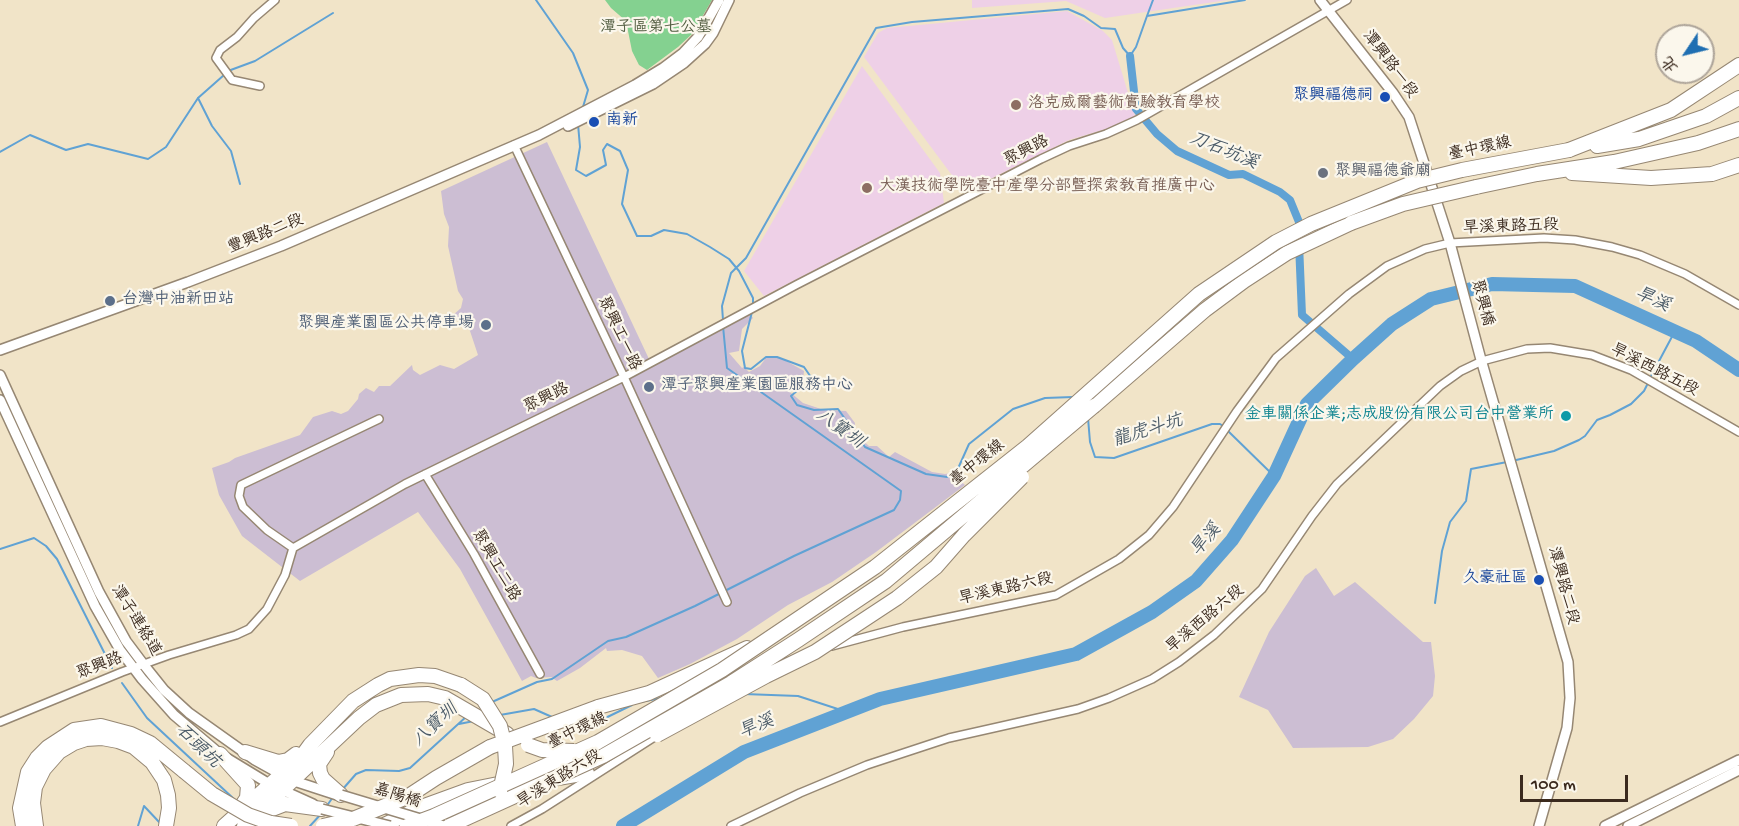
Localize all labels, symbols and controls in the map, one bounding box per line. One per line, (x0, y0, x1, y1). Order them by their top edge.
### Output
park label: 潭子區第七公墓 (600, 19, 712, 39)
north arrow (1655, 24, 1715, 84)
street label: 潭興路一段 (1357, 27, 1421, 103)
text: 北 (1659, 51, 1684, 75)
place label: 聚興福德祠 (1293, 87, 1373, 107)
marker: 聚興福德祠 (1378, 90, 1392, 104)
place label: 洛克威爾藝術實驗教育學校 (1028, 95, 1220, 115)
marker: 洛克威爾藝術實驗教育學校 (1009, 98, 1023, 112)
place label: 南新 (606, 112, 638, 132)
marker: 南新 (587, 115, 601, 129)
water label: 刀石坑溪 (1186, 129, 1260, 175)
street label: 聚興路 (1001, 133, 1053, 171)
street label: 臺中環線 (1447, 134, 1513, 166)
place label: 聚興福德爺廟 (1335, 163, 1431, 183)
marker: 聚興福德爺廟 (1316, 166, 1330, 180)
place label: 大漢技術學院臺中產學分部暨探索教育推廣中心 (879, 178, 1215, 198)
marker: 大漢技術學院臺中產學分部暨探索教育推廣中心 (860, 181, 874, 195)
street label: 豐興路二段 (225, 211, 307, 259)
street label: 旱溪東路五段 (1463, 217, 1559, 239)
street label: 聚興橋 (1466, 277, 1496, 329)
water label: 旱溪 (1631, 284, 1673, 318)
place label: 台灣中油新田站 (122, 291, 234, 311)
marker: 台灣中油新田站 (103, 294, 117, 308)
street label: 聚興工一路 (592, 294, 644, 374)
place label: 聚興產業園區公共停車場 (298, 315, 474, 335)
marker: 聚興產業園區公共停車場 (479, 318, 493, 332)
street label: 旱溪西路五段 (1607, 341, 1701, 401)
place label: 潭子聚興產業園區服務中心 (661, 377, 853, 397)
street label: 聚興路 (521, 380, 573, 418)
marker: 潭子聚興產業園區服務中心 (642, 380, 656, 394)
water label: 八寶圳 (811, 406, 867, 454)
place label: 金車關係企業;志成股份有限公司台中營業所 (1245, 406, 1554, 426)
marker: 金車關係企業;志成股份有限公司台中營業所 (1559, 409, 1573, 423)
water label: 龍虎斗坑 (1110, 411, 1186, 453)
street label: 臺中環線 (947, 437, 1009, 491)
water label: 旱溪 (1187, 520, 1227, 562)
street label: 聚興工二路 (467, 527, 523, 605)
street label: 潭興路二段 (1542, 545, 1582, 627)
street label: 旱溪東路六段 (957, 570, 1055, 610)
place label: 久豪社區 (1463, 570, 1527, 590)
marker: 久豪社區 (1532, 573, 1546, 587)
street label: 潭子連絡道 (106, 582, 164, 660)
street label: 旱溪西路六段 (1163, 582, 1249, 658)
street label: 聚興路 (74, 649, 126, 685)
water label: 八寶圳 (409, 700, 463, 752)
street label: 臺中環線 (545, 709, 611, 755)
water label: 旱溪 (736, 711, 778, 745)
water label: 石頭坑 (170, 720, 224, 774)
street label: 旱溪東路六段 (514, 746, 606, 814)
scale bar (1523, 763, 1631, 801)
text: 100 m (1531, 775, 1576, 796)
street label: 嘉陽橋 (371, 781, 423, 813)

